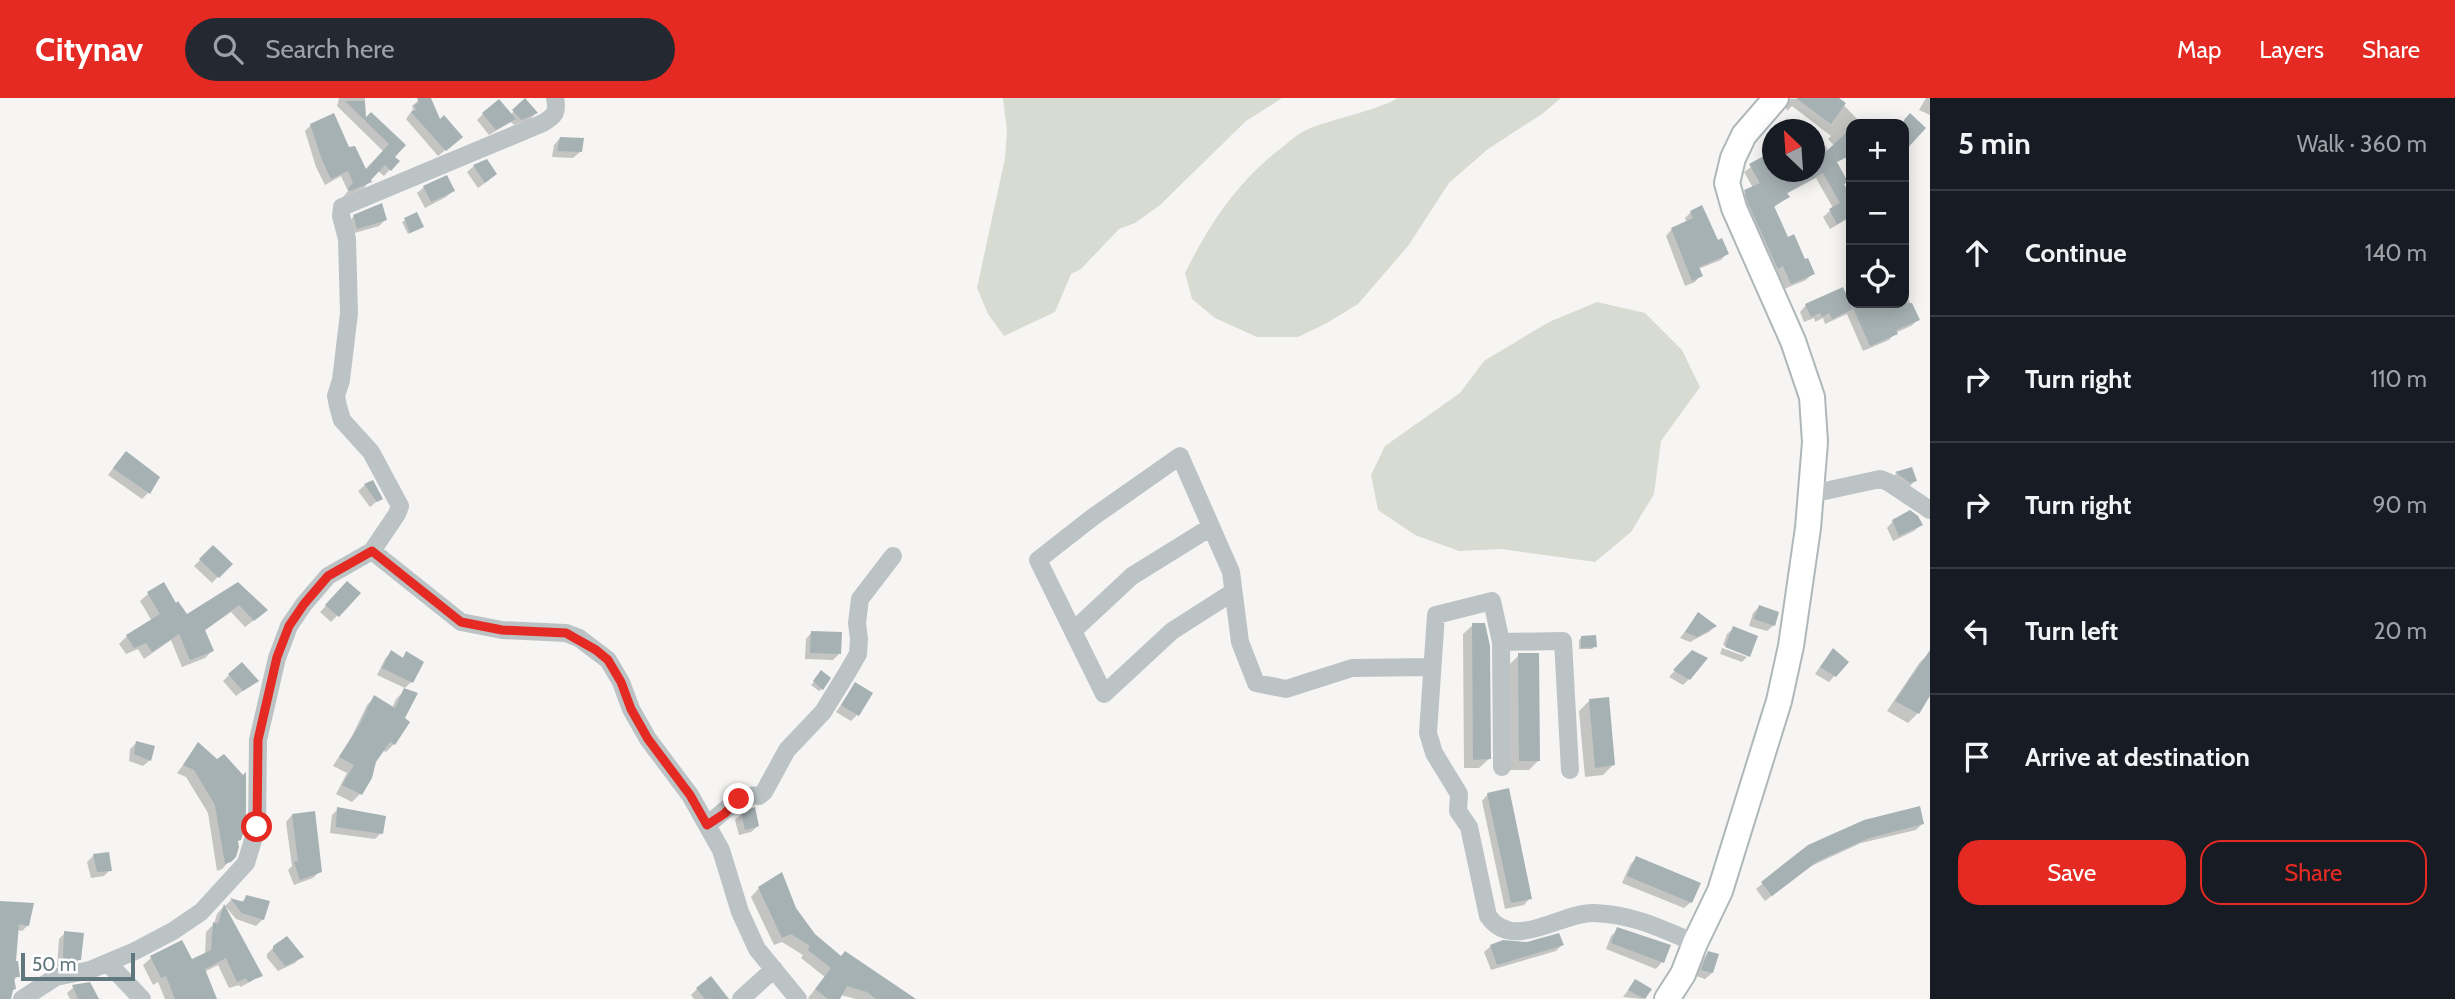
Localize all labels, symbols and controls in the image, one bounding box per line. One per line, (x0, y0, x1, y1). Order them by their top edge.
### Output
search box (185, 18, 675, 81)
text: Citynav (35, 29, 143, 69)
icon: search (209, 30, 247, 68)
text: Search here (265, 33, 394, 65)
text: Map (2177, 35, 2221, 64)
text: Layers (2259, 35, 2324, 64)
text: Share (2362, 35, 2420, 64)
north arrow (1762, 119, 1825, 182)
map controls (1846, 119, 1909, 308)
button: + (1846, 119, 1909, 182)
text: 5 min (1958, 125, 2031, 162)
text: Walk · 360 m (2297, 130, 2427, 158)
button: − (1846, 182, 1909, 245)
icon: ahead (1958, 234, 1996, 272)
text: Continue (2025, 237, 2127, 269)
text: 140 m (2365, 239, 2427, 267)
button: locate (1846, 245, 1909, 308)
icon: right (1958, 360, 1996, 398)
text: Turn right (2025, 363, 2131, 395)
text: 110 m (2371, 365, 2427, 393)
icon: right (1958, 486, 1996, 524)
text: Turn right (2025, 489, 2131, 521)
text: 90 m (2373, 491, 2427, 519)
icon: left (1958, 612, 1996, 650)
text: Turn left (2025, 615, 2118, 647)
text: 20 m (2374, 617, 2427, 645)
icon: arrive (1958, 738, 1996, 776)
text: Arrive at destination (2025, 741, 2250, 773)
route end (723, 783, 754, 814)
route start (241, 811, 272, 842)
button: Save (1958, 840, 2186, 905)
button: Share (2200, 840, 2427, 905)
scale bar (21, 950, 135, 982)
text: 50 m (32, 953, 76, 976)

